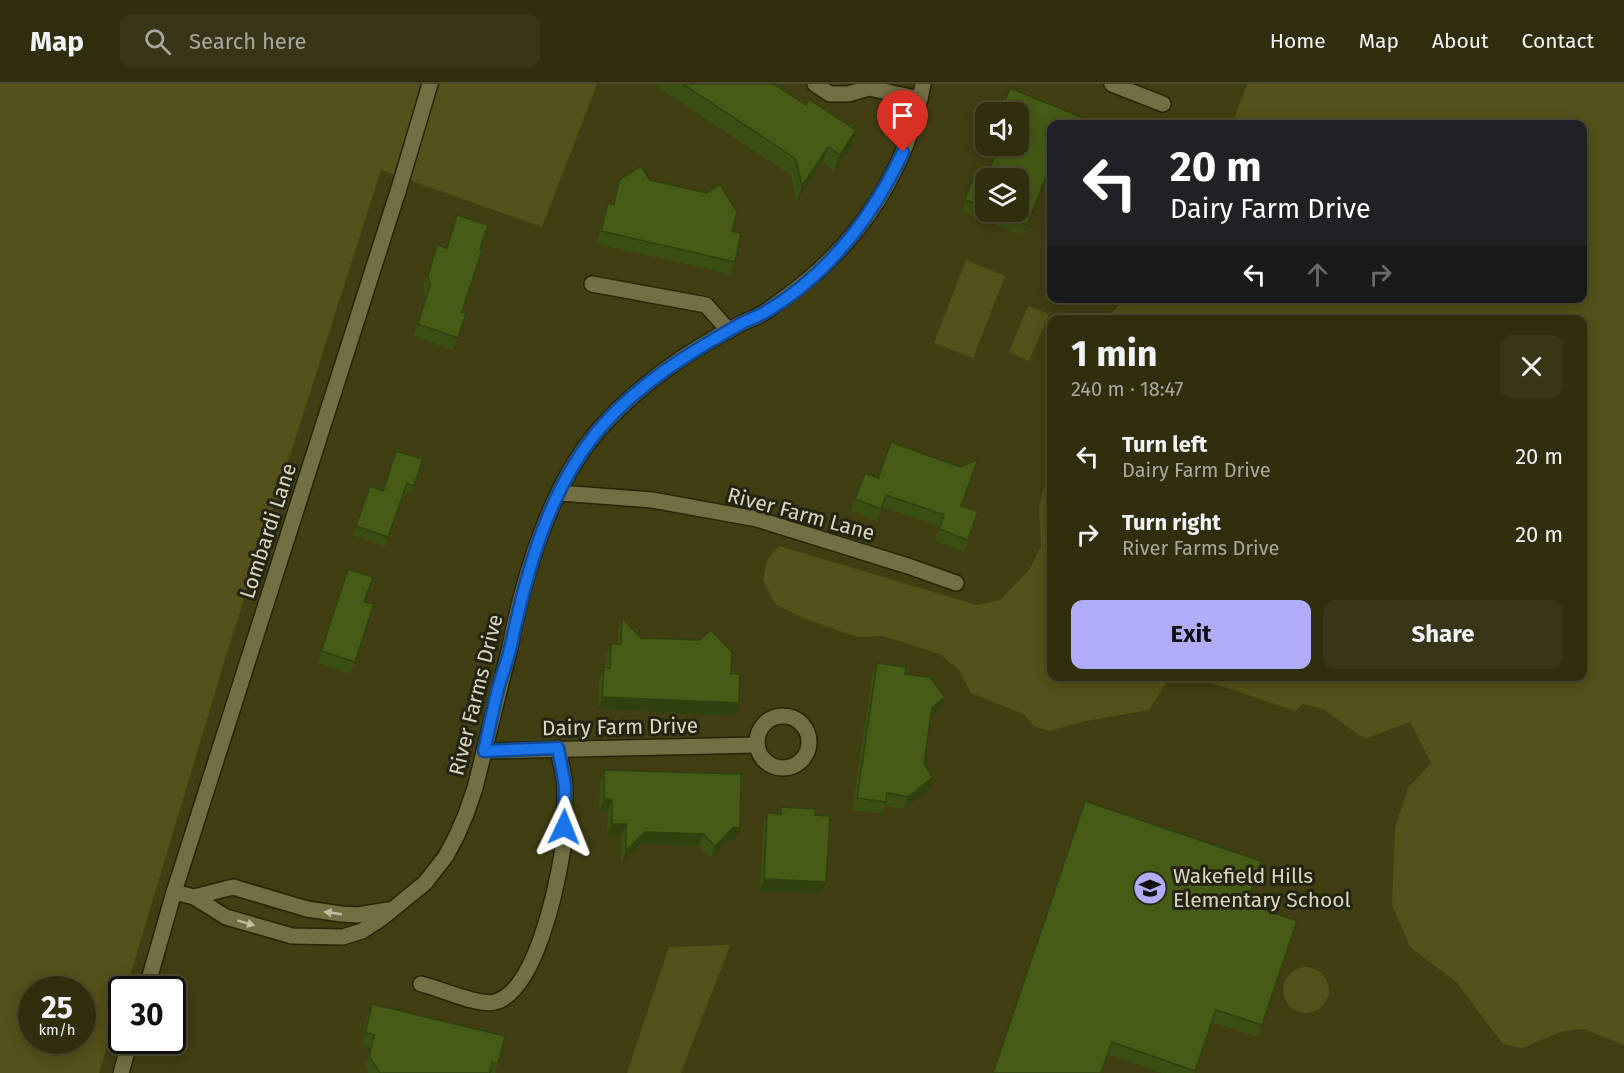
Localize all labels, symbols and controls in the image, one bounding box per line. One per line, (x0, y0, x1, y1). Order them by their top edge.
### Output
search box (120, 14, 540, 68)
text: Map (30, 25, 84, 58)
icon: search (141, 25, 174, 58)
text: Search here (189, 28, 307, 55)
text: Home (1270, 28, 1326, 54)
text: Map (1359, 28, 1399, 54)
text: About (1432, 28, 1489, 54)
text: Contact (1522, 28, 1594, 54)
pin (877, 90, 928, 152)
icon: arrive (886, 99, 919, 132)
map controls (975, 102, 1029, 222)
button: sound (975, 102, 1029, 156)
text: 20 m (1170, 142, 1262, 192)
icon: left (1071, 144, 1149, 222)
button: layers (975, 168, 1029, 222)
text: Dairy Farm Drive (1170, 193, 1371, 225)
icon: left (1238, 258, 1271, 291)
icon: ahead (1301, 258, 1334, 291)
icon: right (1364, 258, 1397, 291)
text: 1 min (1071, 332, 1158, 376)
button: close (1500, 335, 1563, 398)
text: 240 m · 18:47 (1071, 377, 1183, 401)
text: Turn left (1122, 431, 1207, 458)
icon: left (1071, 440, 1104, 473)
text: 20 m (1515, 443, 1563, 470)
text: Dairy Farm Drive (1122, 458, 1271, 482)
street label: Lombardi Lane (234, 460, 302, 602)
street label: River Farm Lane (724, 482, 878, 546)
text: Turn right (1122, 509, 1221, 536)
icon: right (1071, 518, 1104, 551)
text: 20 m (1515, 521, 1563, 548)
text: River Farms Drive (1122, 536, 1279, 560)
button: Exit (1071, 600, 1311, 669)
button: Share (1323, 600, 1563, 669)
street label: River Farms Drive (443, 612, 509, 778)
street label: Dairy Farm Drive (542, 713, 698, 741)
position arrow (532, 795, 596, 859)
place label: Wakefield Hills Elementary School (1173, 863, 1351, 913)
school or university icon: Wakefield Hills Elementary School (1132, 870, 1168, 906)
one-way arrow (324, 908, 343, 917)
one-way arrow (237, 919, 255, 928)
speed limit sign: 30 (108, 976, 186, 1054)
text: 25 (41, 990, 73, 1026)
text: km/h (38, 1021, 76, 1039)

